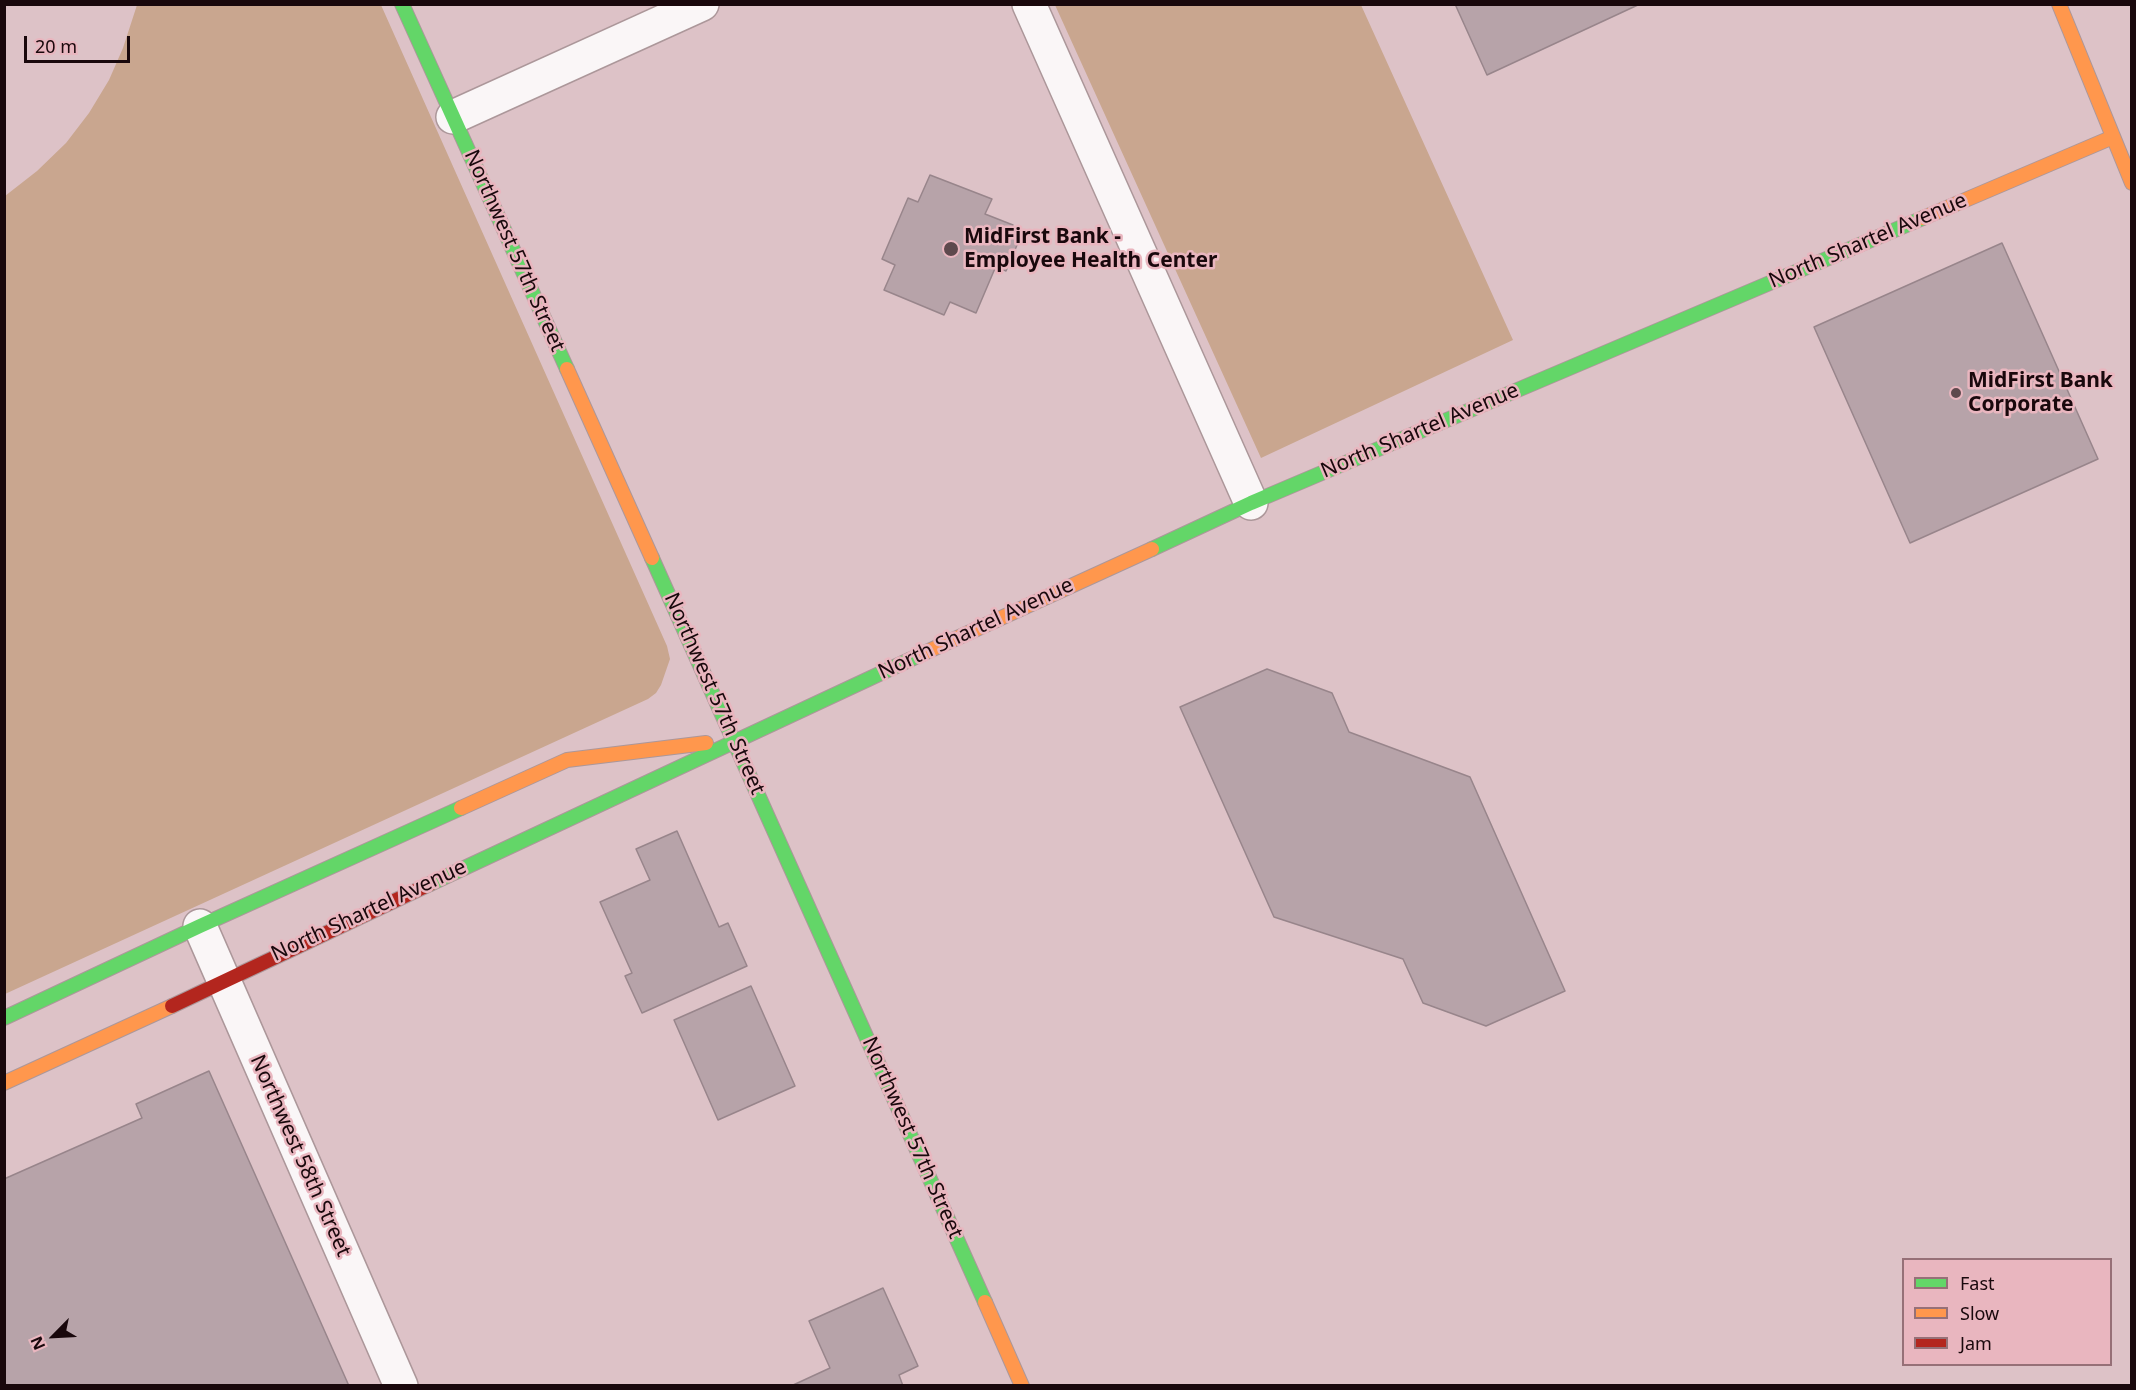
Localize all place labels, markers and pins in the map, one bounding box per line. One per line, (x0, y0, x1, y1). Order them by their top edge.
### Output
place label: MidFirst Bank - Employee Health Center (964, 224, 1217, 274)
marker: MidFirst Bank - Employee Health Center (942, 240, 960, 258)
place label: MidFirst Bank Corporate (1968, 368, 2113, 418)
marker: MidFirst Bank Corporate (1949, 386, 1963, 400)

